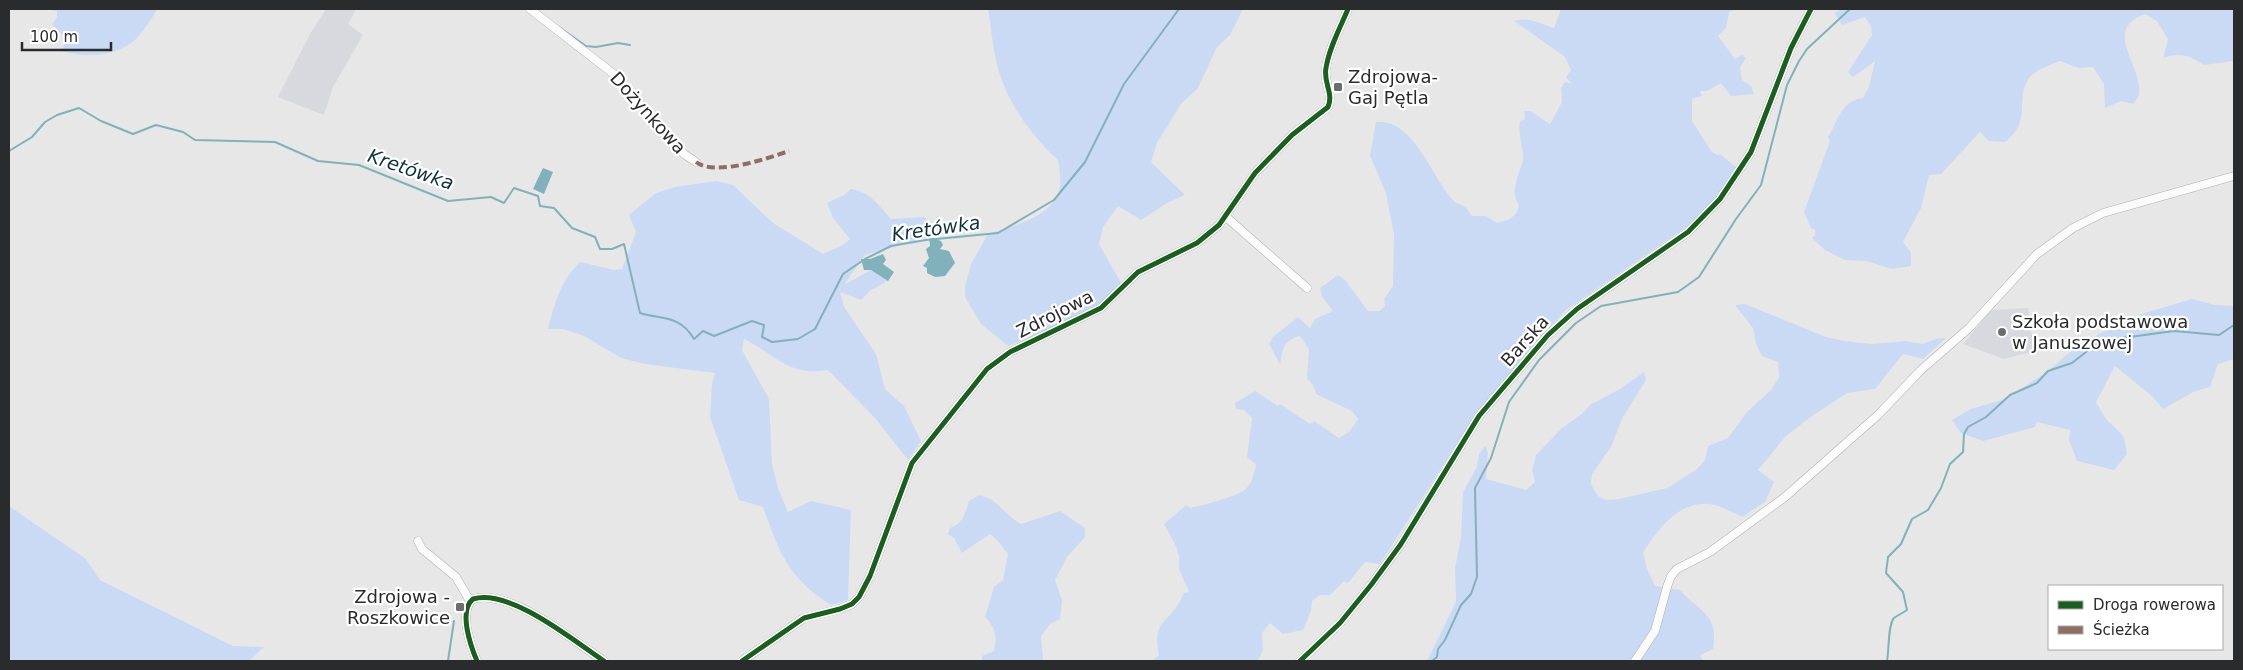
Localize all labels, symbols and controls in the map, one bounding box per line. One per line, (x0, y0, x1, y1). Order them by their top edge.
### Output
scale bar (22, 20, 111, 52)
text: 100 m (30, 28, 78, 46)
place label: Zdrojowa- Gaj Pętla (1348, 66, 1438, 108)
street label: Dożynkowa (606, 67, 691, 158)
marker: Zdrojowa- Gaj Pętla (1332, 81, 1344, 93)
water label: Kretówka (365, 144, 457, 194)
water label: Kretówka (890, 211, 982, 245)
street label: Zdrojowa (1013, 285, 1097, 342)
street label: Barska (1496, 311, 1553, 370)
place label: Szkoła podstawowa w Januszowej (2012, 311, 2188, 353)
marker: Szkoła podstawowa w Januszowej (1996, 326, 2008, 338)
legend (2048, 585, 2223, 650)
place label: Zdrojowa - Roszkowice (347, 586, 450, 628)
text: Droga rowerowa (2093, 596, 2216, 614)
marker: Zdrojowa - Roszkowice (454, 601, 466, 613)
text: Ścieżka (2093, 620, 2150, 639)

